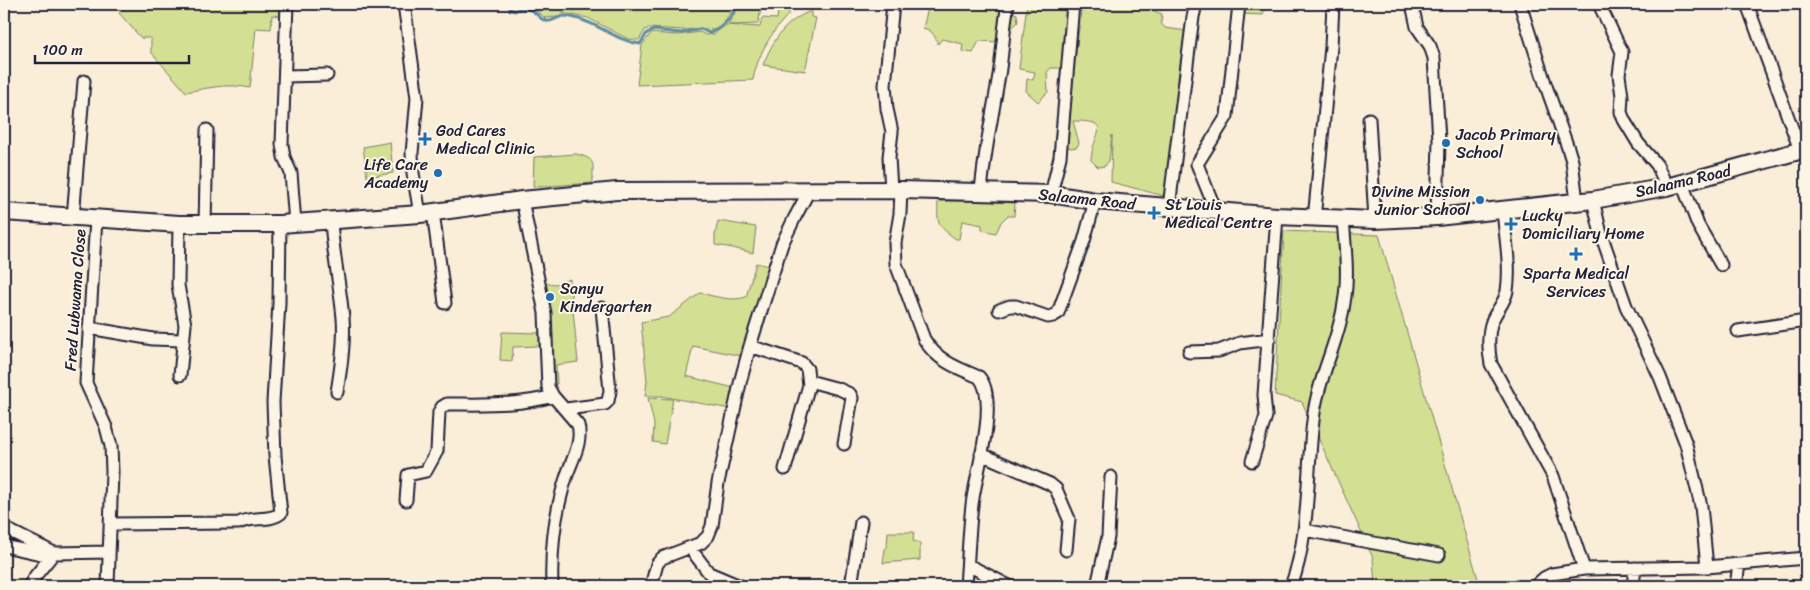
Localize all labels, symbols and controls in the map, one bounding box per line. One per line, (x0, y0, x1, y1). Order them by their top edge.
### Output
scale bar (35, 32, 189, 64)
text: 100 m (42, 37, 83, 63)
place label: God Cares Medical Clinic (436, 116, 535, 163)
place label: Jacob Primary School (1455, 120, 1557, 167)
marker: God Cares Medical Clinic (418, 132, 432, 146)
marker: Jacob Primary School (1440, 137, 1452, 149)
place label: Life Care Academy (363, 150, 429, 197)
street label: Salaama Road (1632, 156, 1735, 206)
marker: Life Care Academy (432, 167, 444, 179)
place label: Divine Mission Junior School (1371, 177, 1470, 224)
street label: Salaama Road (1037, 179, 1139, 219)
place label: St Louis Medical Centre (1165, 190, 1272, 237)
marker: Divine Mission Junior School (1474, 194, 1486, 206)
place label: Lucky Domiciliary Home (1522, 201, 1645, 248)
marker: St Louis Medical Centre (1147, 206, 1161, 220)
marker: Lucky Domiciliary Home (1504, 217, 1518, 231)
street label: Fred Lubwama Close (56, 228, 94, 372)
marker: Sparta Medical Services (1569, 247, 1583, 261)
place label: Sparta Medical Services (1523, 259, 1629, 306)
place label: Sanyu Kindergarten (560, 274, 652, 321)
marker: Sanyu Kindergarten (544, 291, 556, 303)

